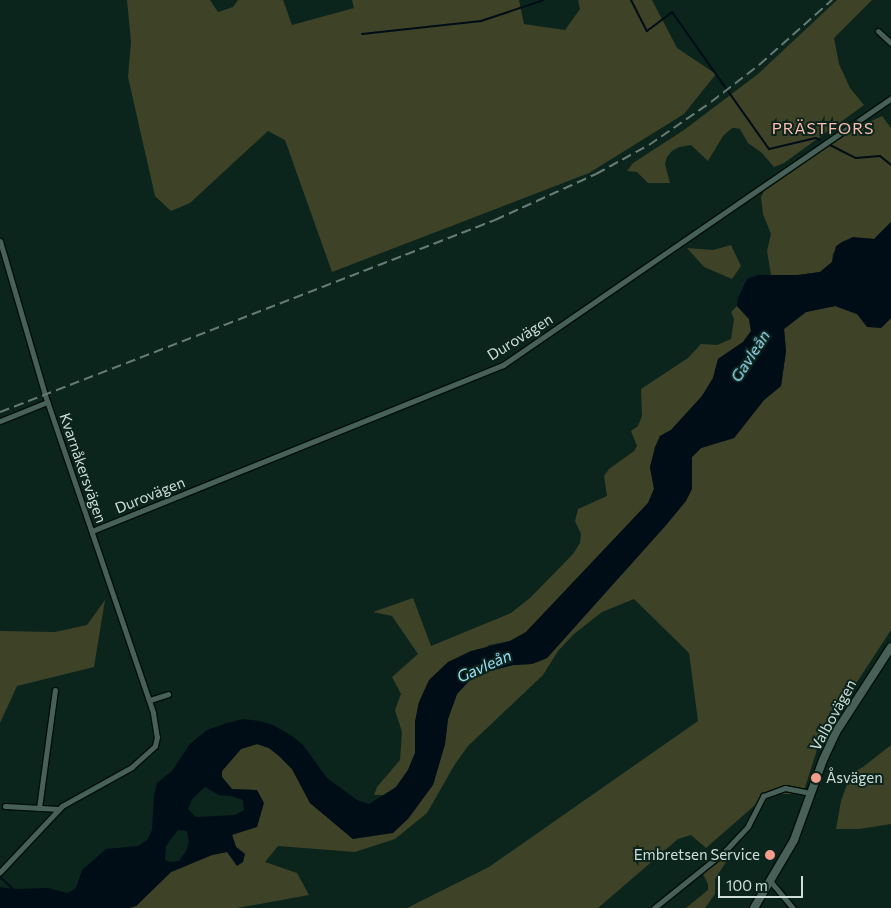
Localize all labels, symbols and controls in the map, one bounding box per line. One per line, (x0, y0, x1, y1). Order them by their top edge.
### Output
district label: PRÄSTFORS (771, 118, 875, 138)
street label: Durovägen (484, 310, 556, 364)
water label: Gavleån (726, 326, 774, 386)
street label: Kvarnåkersvägen (56, 411, 110, 525)
street label: Durovägen (112, 473, 188, 517)
water label: Gavleån (454, 645, 514, 687)
street label: Valbovägen (806, 676, 860, 754)
place label: Åsvägen (826, 769, 883, 787)
marker: Åsvägen (810, 772, 822, 784)
place label: Embretsen Service (634, 846, 760, 864)
marker: Embretsen Service (764, 849, 776, 861)
scale bar (721, 866, 806, 898)
text: 100 m (726, 876, 768, 894)

